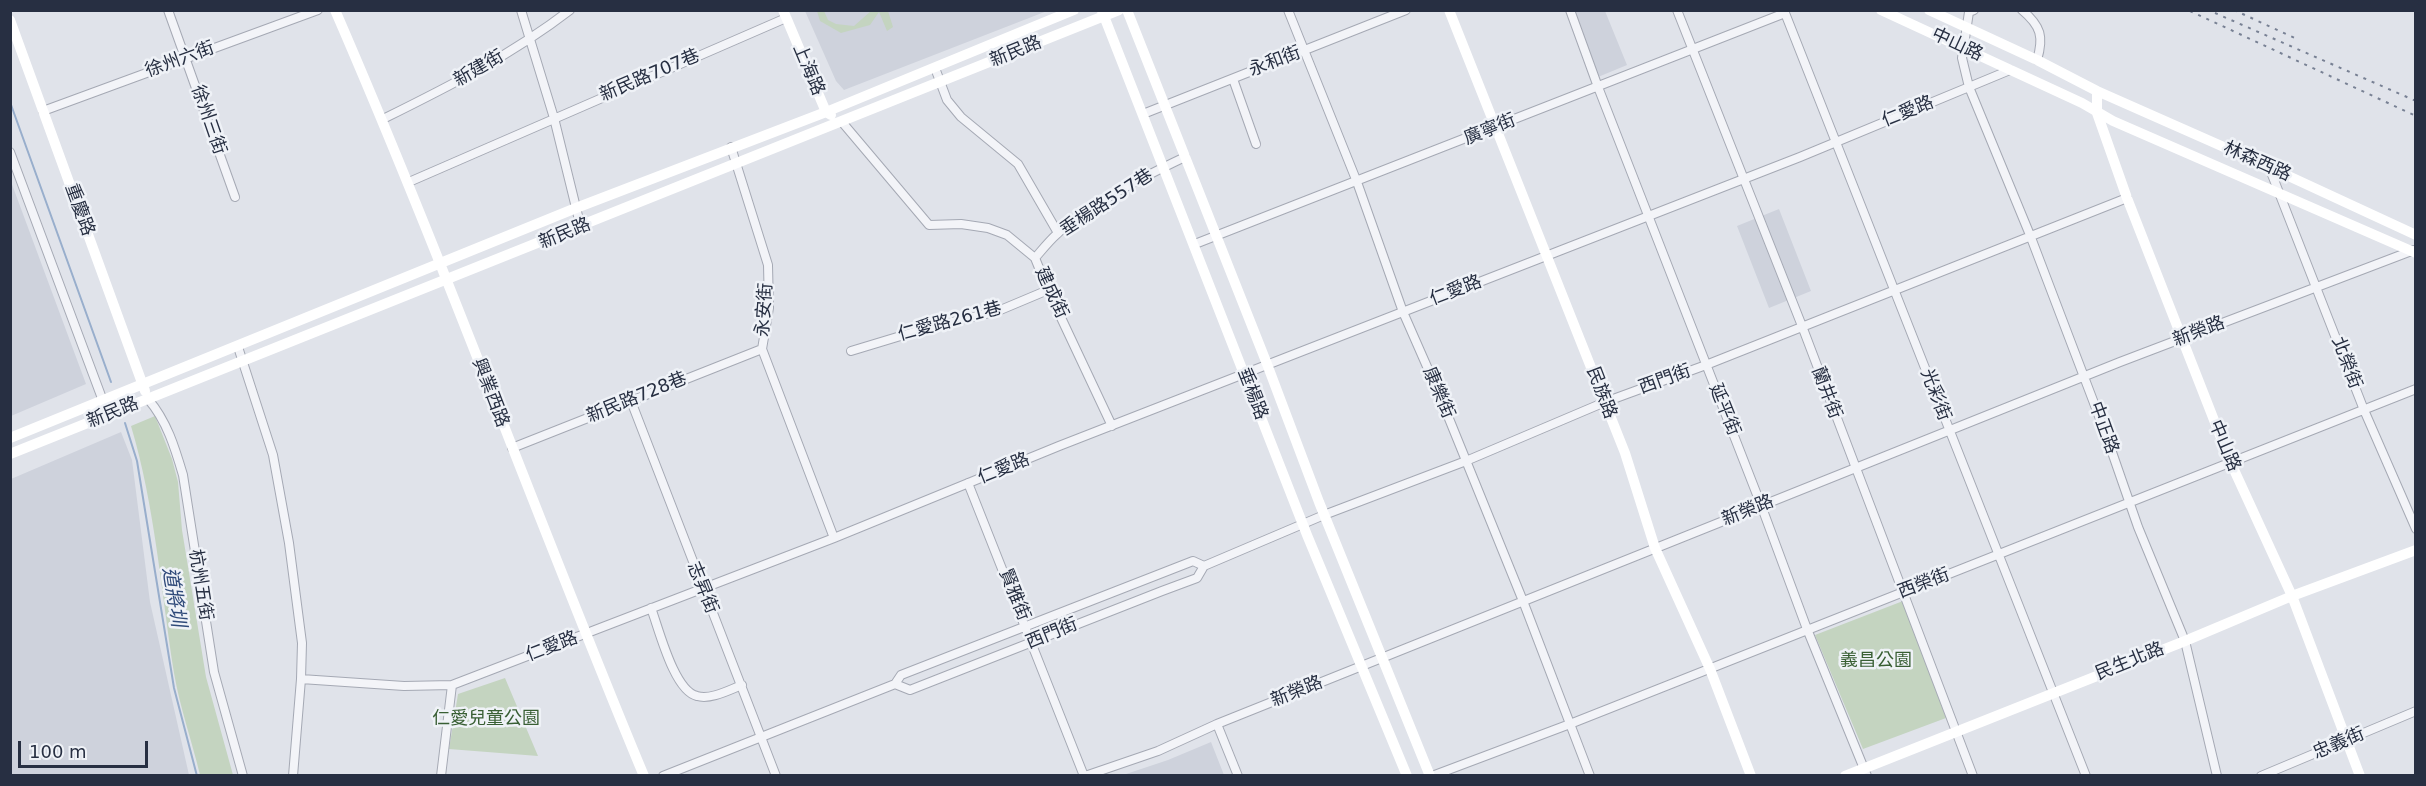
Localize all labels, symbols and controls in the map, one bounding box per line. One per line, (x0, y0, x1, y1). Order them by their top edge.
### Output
street label: 中山路 (1928, 24, 1986, 66)
street label: 新民路 (987, 32, 1045, 72)
street label: 徐州六街 (142, 38, 218, 82)
street label: 上海路 (788, 41, 828, 99)
street label: 永和街 (1246, 42, 1304, 82)
street label: 新民路707巷 (597, 45, 703, 107)
street label: 新建街 (450, 46, 508, 92)
street label: 徐州三街 (186, 82, 230, 158)
street label: 仁愛路 (1879, 92, 1937, 132)
street label: 廣寧街 (1461, 110, 1519, 150)
street label: 林森西路 (2220, 137, 2294, 187)
street label: 垂楊路557巷 (1057, 165, 1157, 241)
street label: 重慶路 (60, 181, 98, 239)
street label: 新民路 (536, 214, 594, 254)
street label: 建成街 (1030, 264, 1072, 322)
street label: 仁愛路 (1427, 271, 1485, 311)
street label: 永安街 (752, 282, 778, 338)
street label: 仁愛路261巷 (896, 298, 1004, 346)
street label: 新榮路 (2170, 312, 2228, 352)
street label: 北榮街 (2326, 334, 2366, 392)
street label: 興業西路 (467, 356, 513, 430)
street label: 西門街 (1636, 361, 1694, 399)
street label: 康樂街 (1418, 364, 1458, 422)
street label: 民族路 (1581, 364, 1621, 422)
street label: 蘭井街 (1806, 364, 1846, 422)
street label: 垂楊路 (1232, 365, 1272, 423)
street label: 光彩街 (1915, 366, 1955, 424)
street label: 新民路728巷 (584, 368, 690, 428)
street label: 延平街 (1704, 381, 1744, 439)
street label: 新民路 (84, 393, 142, 433)
street label: 中正路 (2084, 399, 2122, 457)
street label: 中山路 (2204, 417, 2244, 475)
street label: 仁愛路 (975, 449, 1033, 489)
street label: 新榮路 (1719, 491, 1777, 531)
street label: 杭州五街 (184, 548, 216, 622)
street label: 志昇街 (682, 559, 722, 617)
street label: 西榮街 (1895, 564, 1953, 604)
water label: 道將圳 (156, 565, 190, 629)
street label: 賢雅街 (994, 566, 1034, 624)
street label: 西門街 (1023, 614, 1081, 654)
street label: 仁愛路 (523, 627, 581, 667)
street label: 民生北路 (2093, 639, 2167, 685)
park label: 義昌公園 (1840, 650, 1912, 672)
street label: 新榮路 (1268, 672, 1326, 712)
park label: 仁愛兒童公園 (432, 708, 540, 730)
street label: 忠義街 (2310, 724, 2368, 764)
scale bar (21, 729, 152, 767)
text: 100 m (29, 741, 87, 762)

